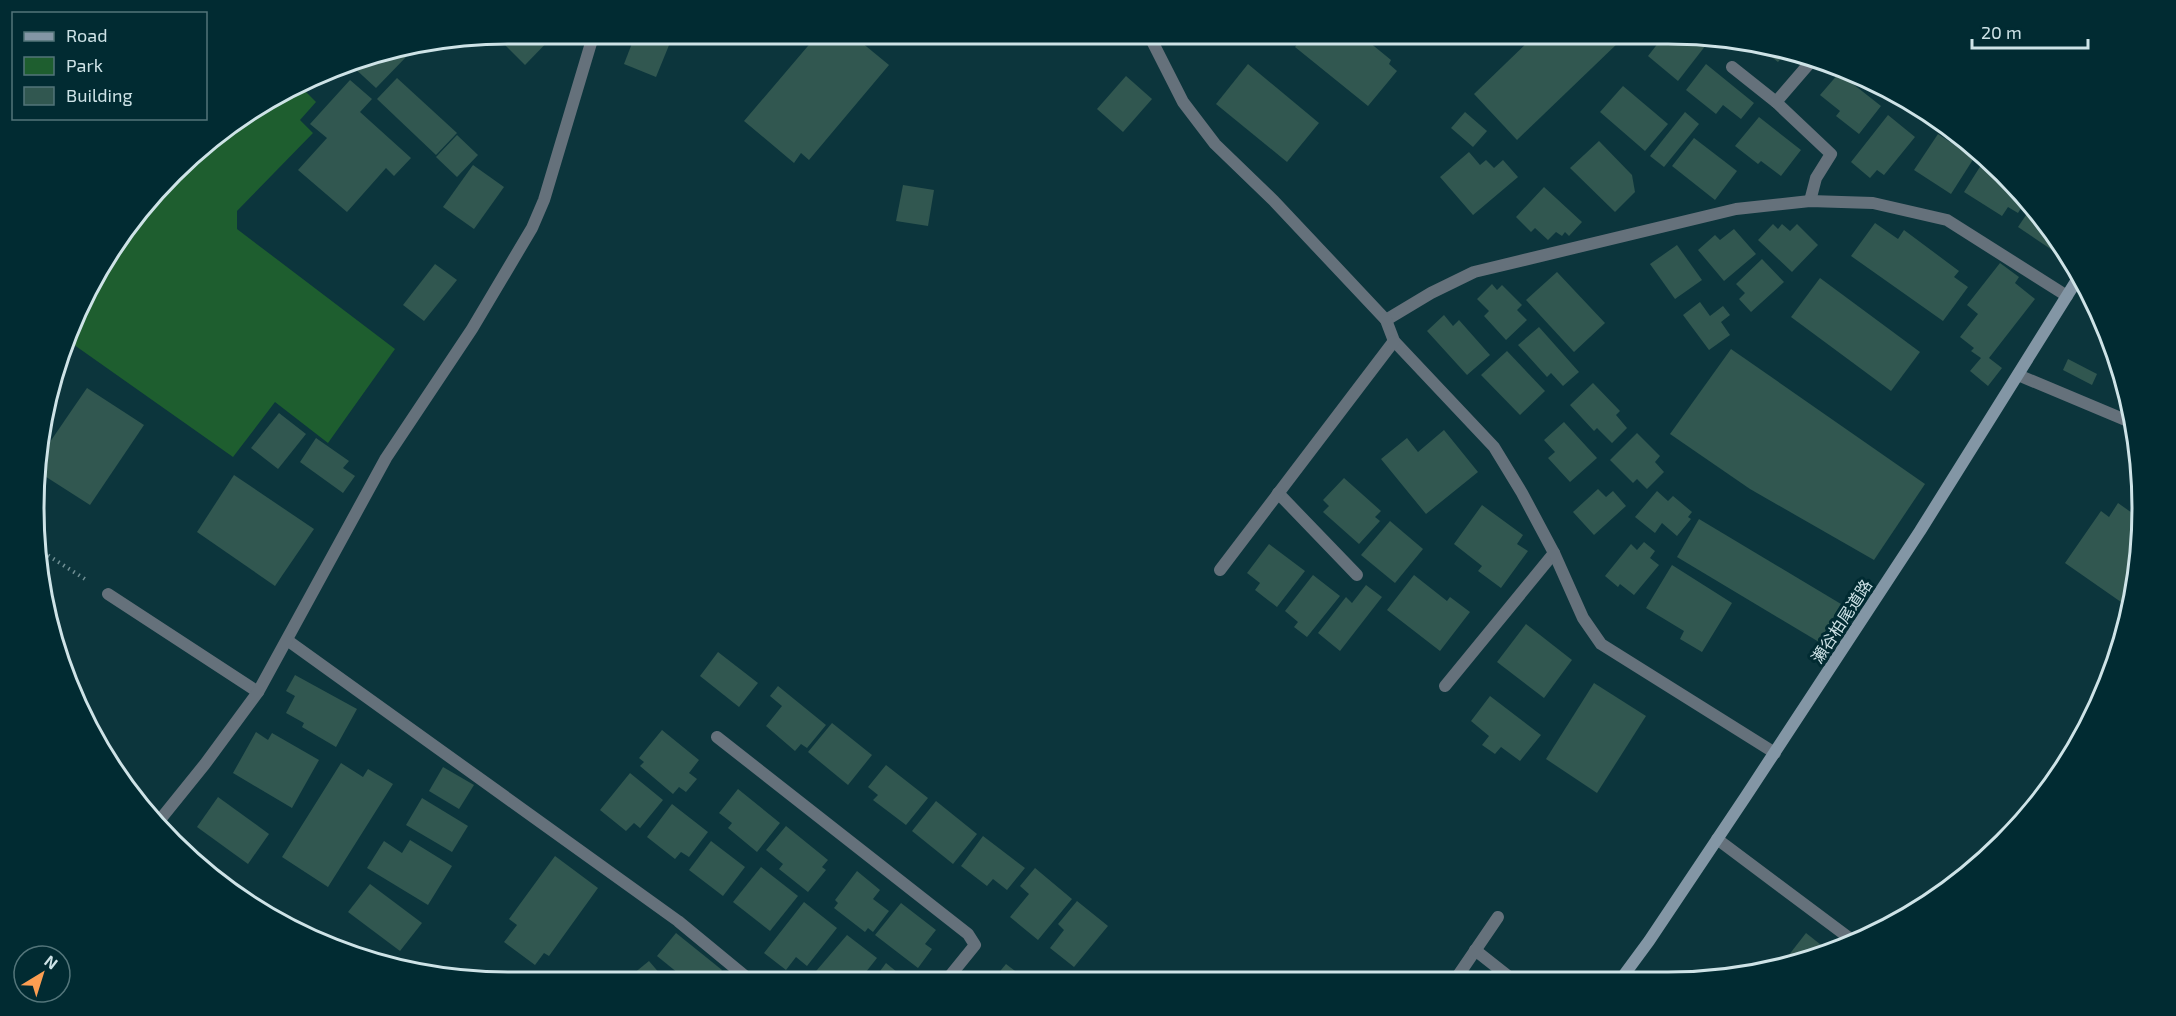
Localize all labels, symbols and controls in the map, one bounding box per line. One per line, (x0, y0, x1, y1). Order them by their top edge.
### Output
legend (12, 12, 207, 120)
scale bar (1972, 12, 2088, 50)
text: 20 m (1981, 21, 2022, 43)
text: Road (66, 24, 107, 46)
text: Park (66, 54, 103, 76)
text: Building (66, 84, 133, 106)
street label: 瀬谷柏尾道路 (1807, 576, 1875, 666)
north arrow (12, 944, 72, 1004)
text: N (41, 951, 62, 973)

